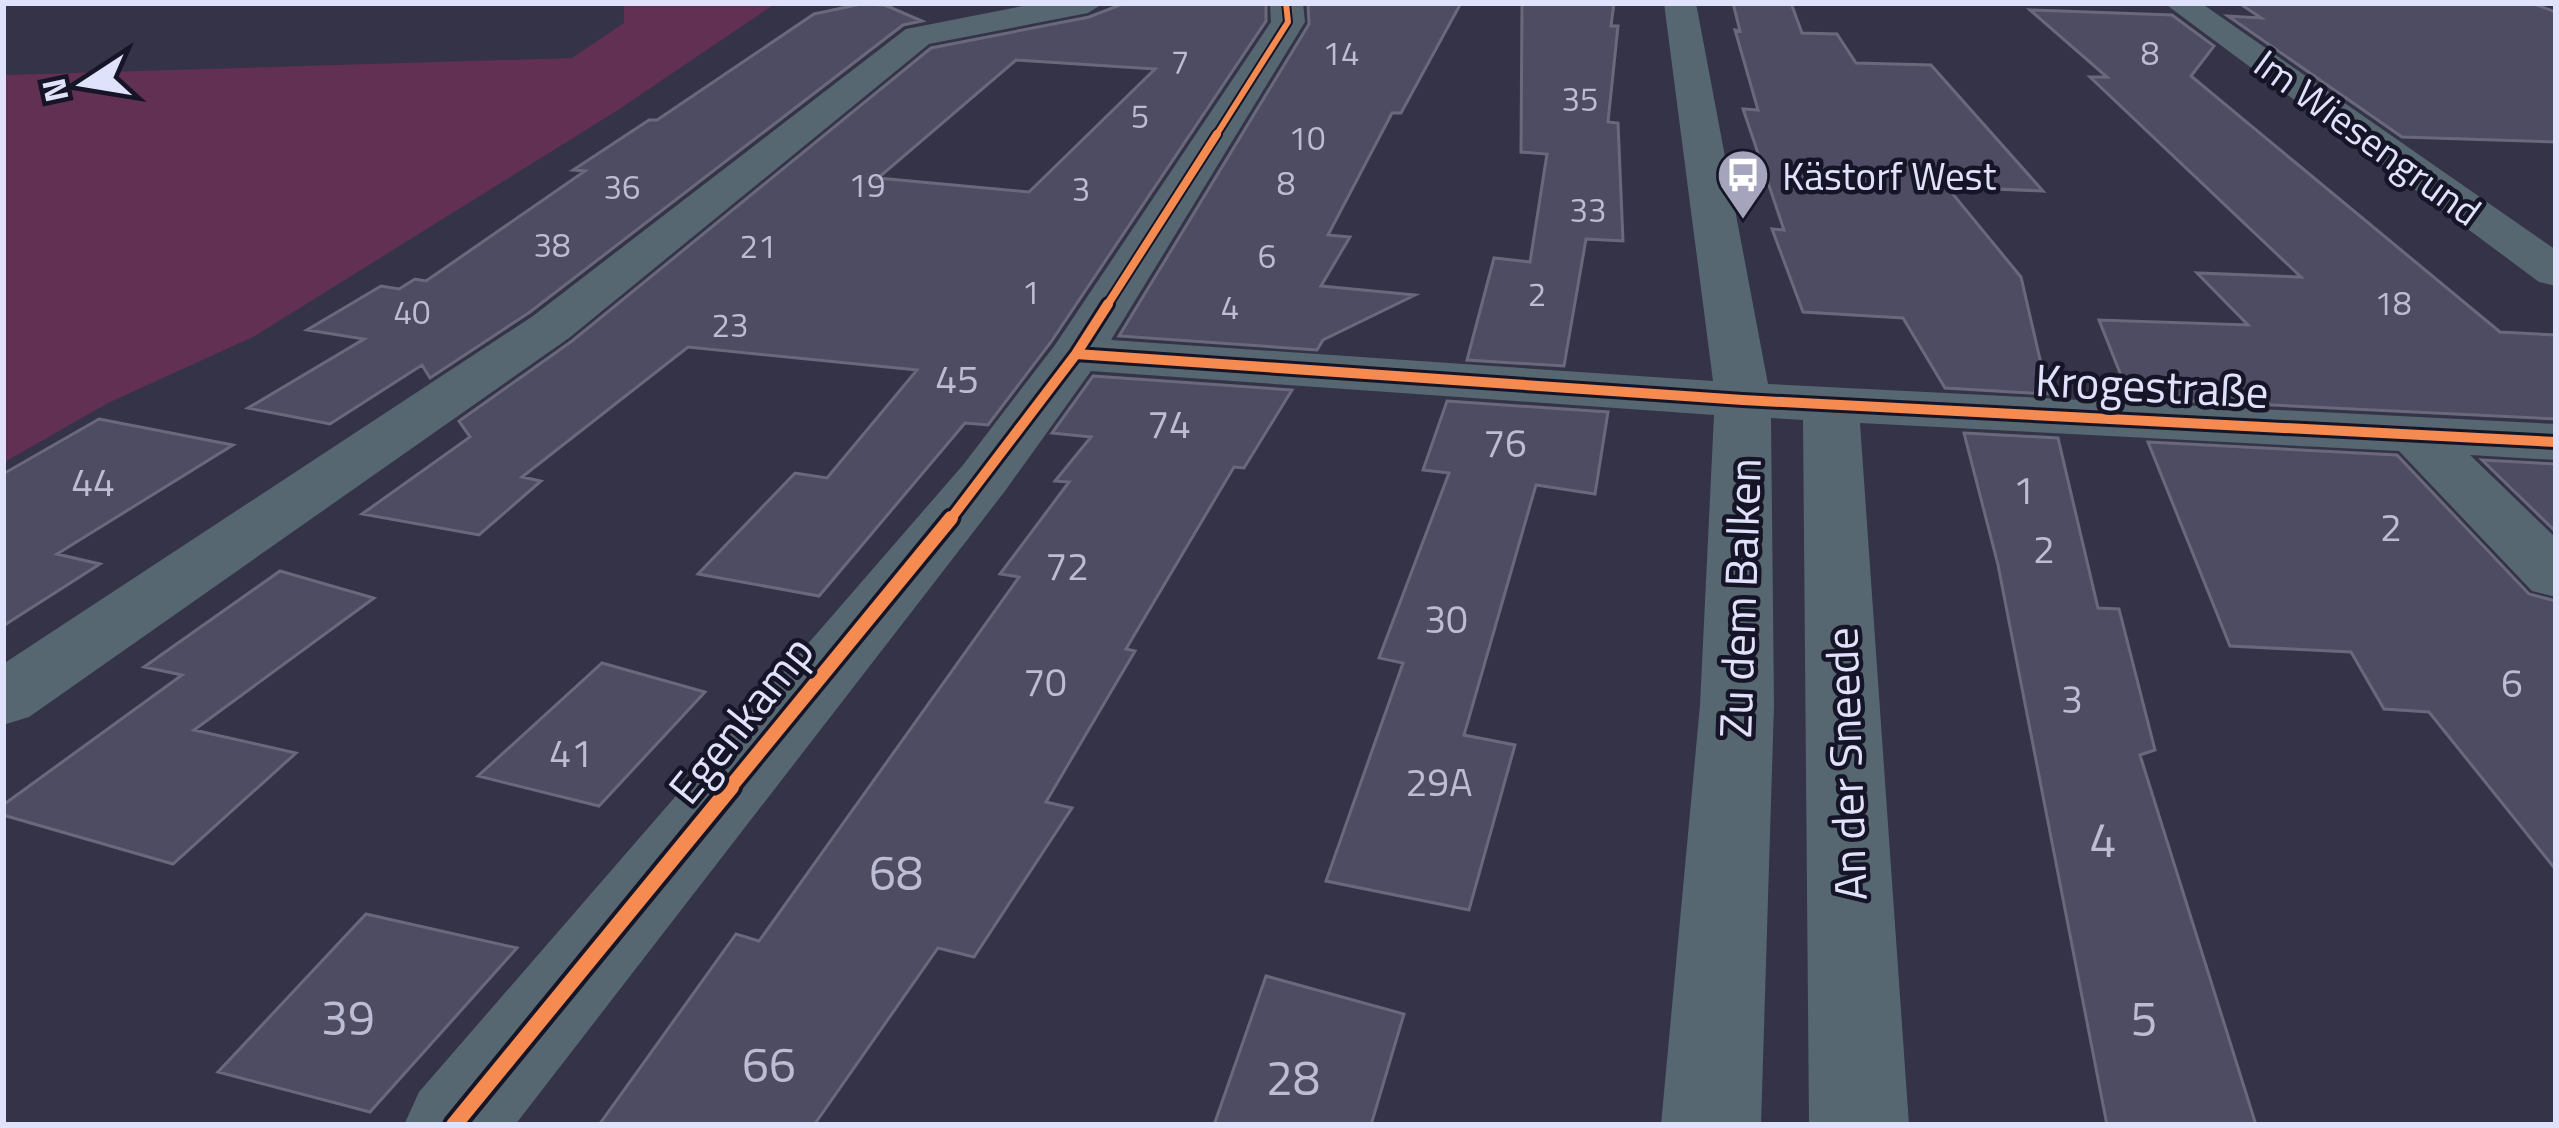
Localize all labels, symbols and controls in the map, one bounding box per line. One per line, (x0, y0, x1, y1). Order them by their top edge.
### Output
north arrow (24, 24, 144, 144)
house number: 14 (1323, 28, 1359, 78)
house number: 8 (2141, 28, 2159, 78)
street label: Im Wiesengrund (2242, 34, 2494, 240)
house number: 7 (1171, 37, 1189, 87)
text: N (28, 74, 81, 107)
house number: 35 (1562, 74, 1598, 124)
house number: 5 (1131, 91, 1149, 141)
house number: 10 (1289, 113, 1325, 163)
place label: Kästorf West (1782, 146, 1997, 205)
bus stop icon: Kästorf West (1715, 147, 1771, 221)
house number: 8 (1277, 158, 1295, 208)
house number: 19 (849, 160, 885, 210)
house number: 36 (604, 162, 640, 212)
house number: 3 (1072, 164, 1090, 214)
house number: 33 (1570, 185, 1606, 235)
house number: 38 (534, 220, 570, 270)
house number: 21 (740, 221, 776, 271)
house number: 6 (1258, 231, 1276, 281)
house number: 1 (1022, 267, 1040, 317)
house number: 2 (1528, 269, 1546, 319)
house number: 18 (2375, 278, 2411, 328)
house number: 4 (1221, 282, 1239, 332)
house number: 40 (394, 287, 430, 337)
house number: 23 (712, 300, 748, 350)
street label: Krogestraße (2034, 345, 2270, 425)
house number: 45 (935, 349, 979, 408)
house number: 74 (1147, 394, 1191, 453)
house number: 76 (1483, 413, 1527, 472)
house number: 44 (71, 452, 115, 511)
street label: Zu dem Balken (1700, 457, 1778, 739)
house number: 1 (2013, 460, 2035, 519)
house number: 2 (2380, 497, 2402, 556)
house number: 2 (2033, 519, 2055, 578)
house number: 72 (1045, 536, 1089, 595)
house number: 30 (1424, 589, 1468, 648)
street label: Egenkamp (651, 620, 829, 818)
street label: An der Sneede (1806, 626, 1884, 902)
house number: 70 (1023, 652, 1067, 711)
house number: 6 (2501, 653, 2523, 712)
house number: 3 (2061, 669, 2083, 728)
house number: 41 (549, 723, 593, 782)
house number: 29A (1406, 752, 1472, 811)
house number: 4 (2090, 803, 2116, 876)
house number: 68 (869, 836, 923, 909)
house number: 39 (321, 981, 375, 1054)
house number: 5 (2131, 982, 2157, 1055)
house number: 66 (742, 1028, 796, 1101)
house number: 28 (1266, 1041, 1320, 1114)

